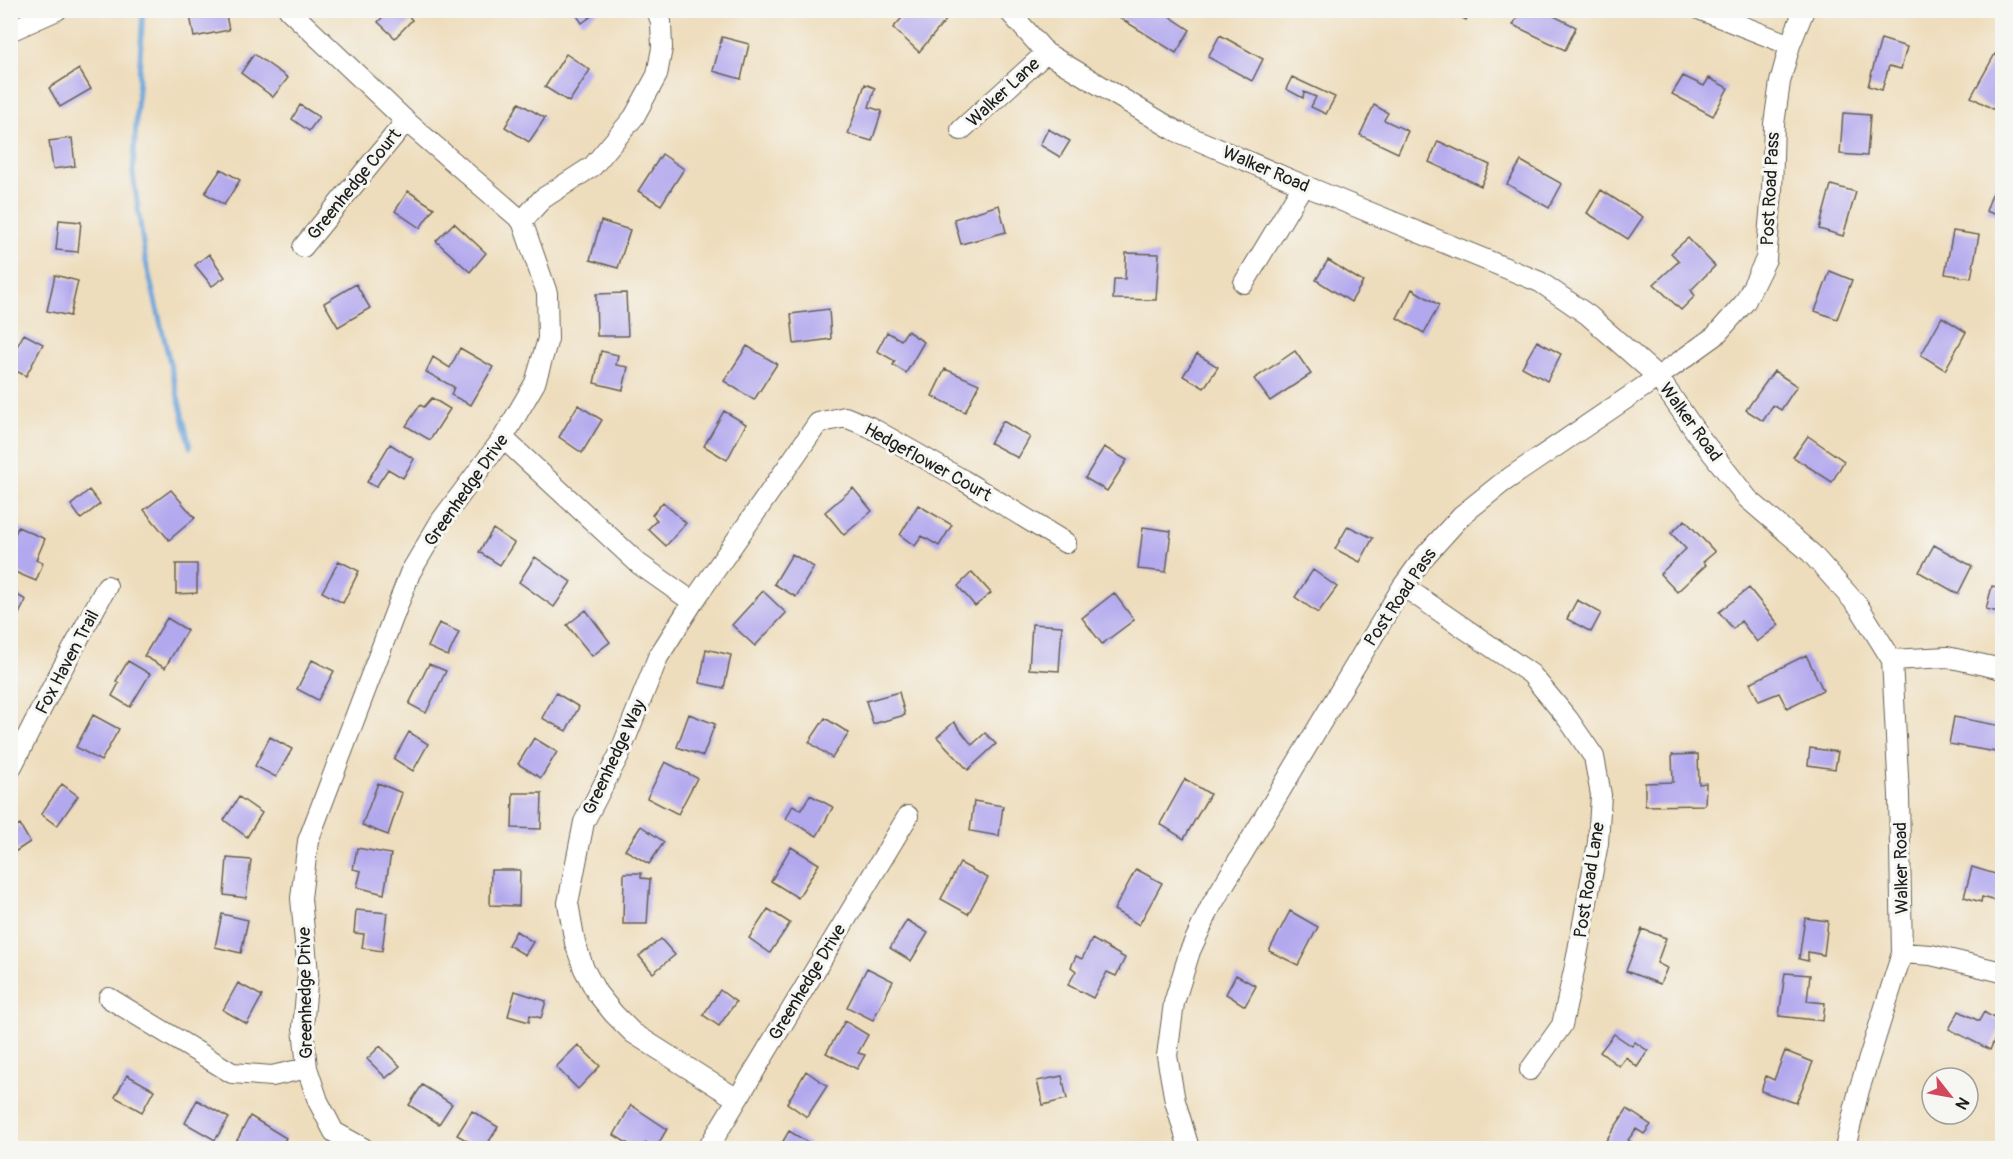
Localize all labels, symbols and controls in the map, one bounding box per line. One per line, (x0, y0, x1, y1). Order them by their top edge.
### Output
street label: Walker Lane (962, 53, 1045, 132)
street label: Greenhedge Court (302, 123, 407, 245)
street label: Post Road Pass (1756, 132, 1785, 246)
street label: Walker Road (1219, 141, 1313, 198)
street label: Walker Road (1654, 378, 1727, 466)
street label: Hedgeflower Court (860, 418, 996, 507)
street label: Greenhedge Drive (419, 430, 514, 551)
street label: Post Road Pass (1359, 544, 1442, 651)
street label: Fox Haven Trail (30, 606, 104, 718)
street label: Greenhedge Way (578, 695, 651, 819)
street label: Post Road Lane (1569, 820, 1610, 940)
street label: Walker Road (1889, 822, 1914, 914)
street label: Greenhedge Drive (764, 920, 851, 1045)
street label: Greenhedge Drive (293, 927, 318, 1059)
north arrow (1920, 1066, 1980, 1126)
text: N (1951, 1093, 1973, 1113)

